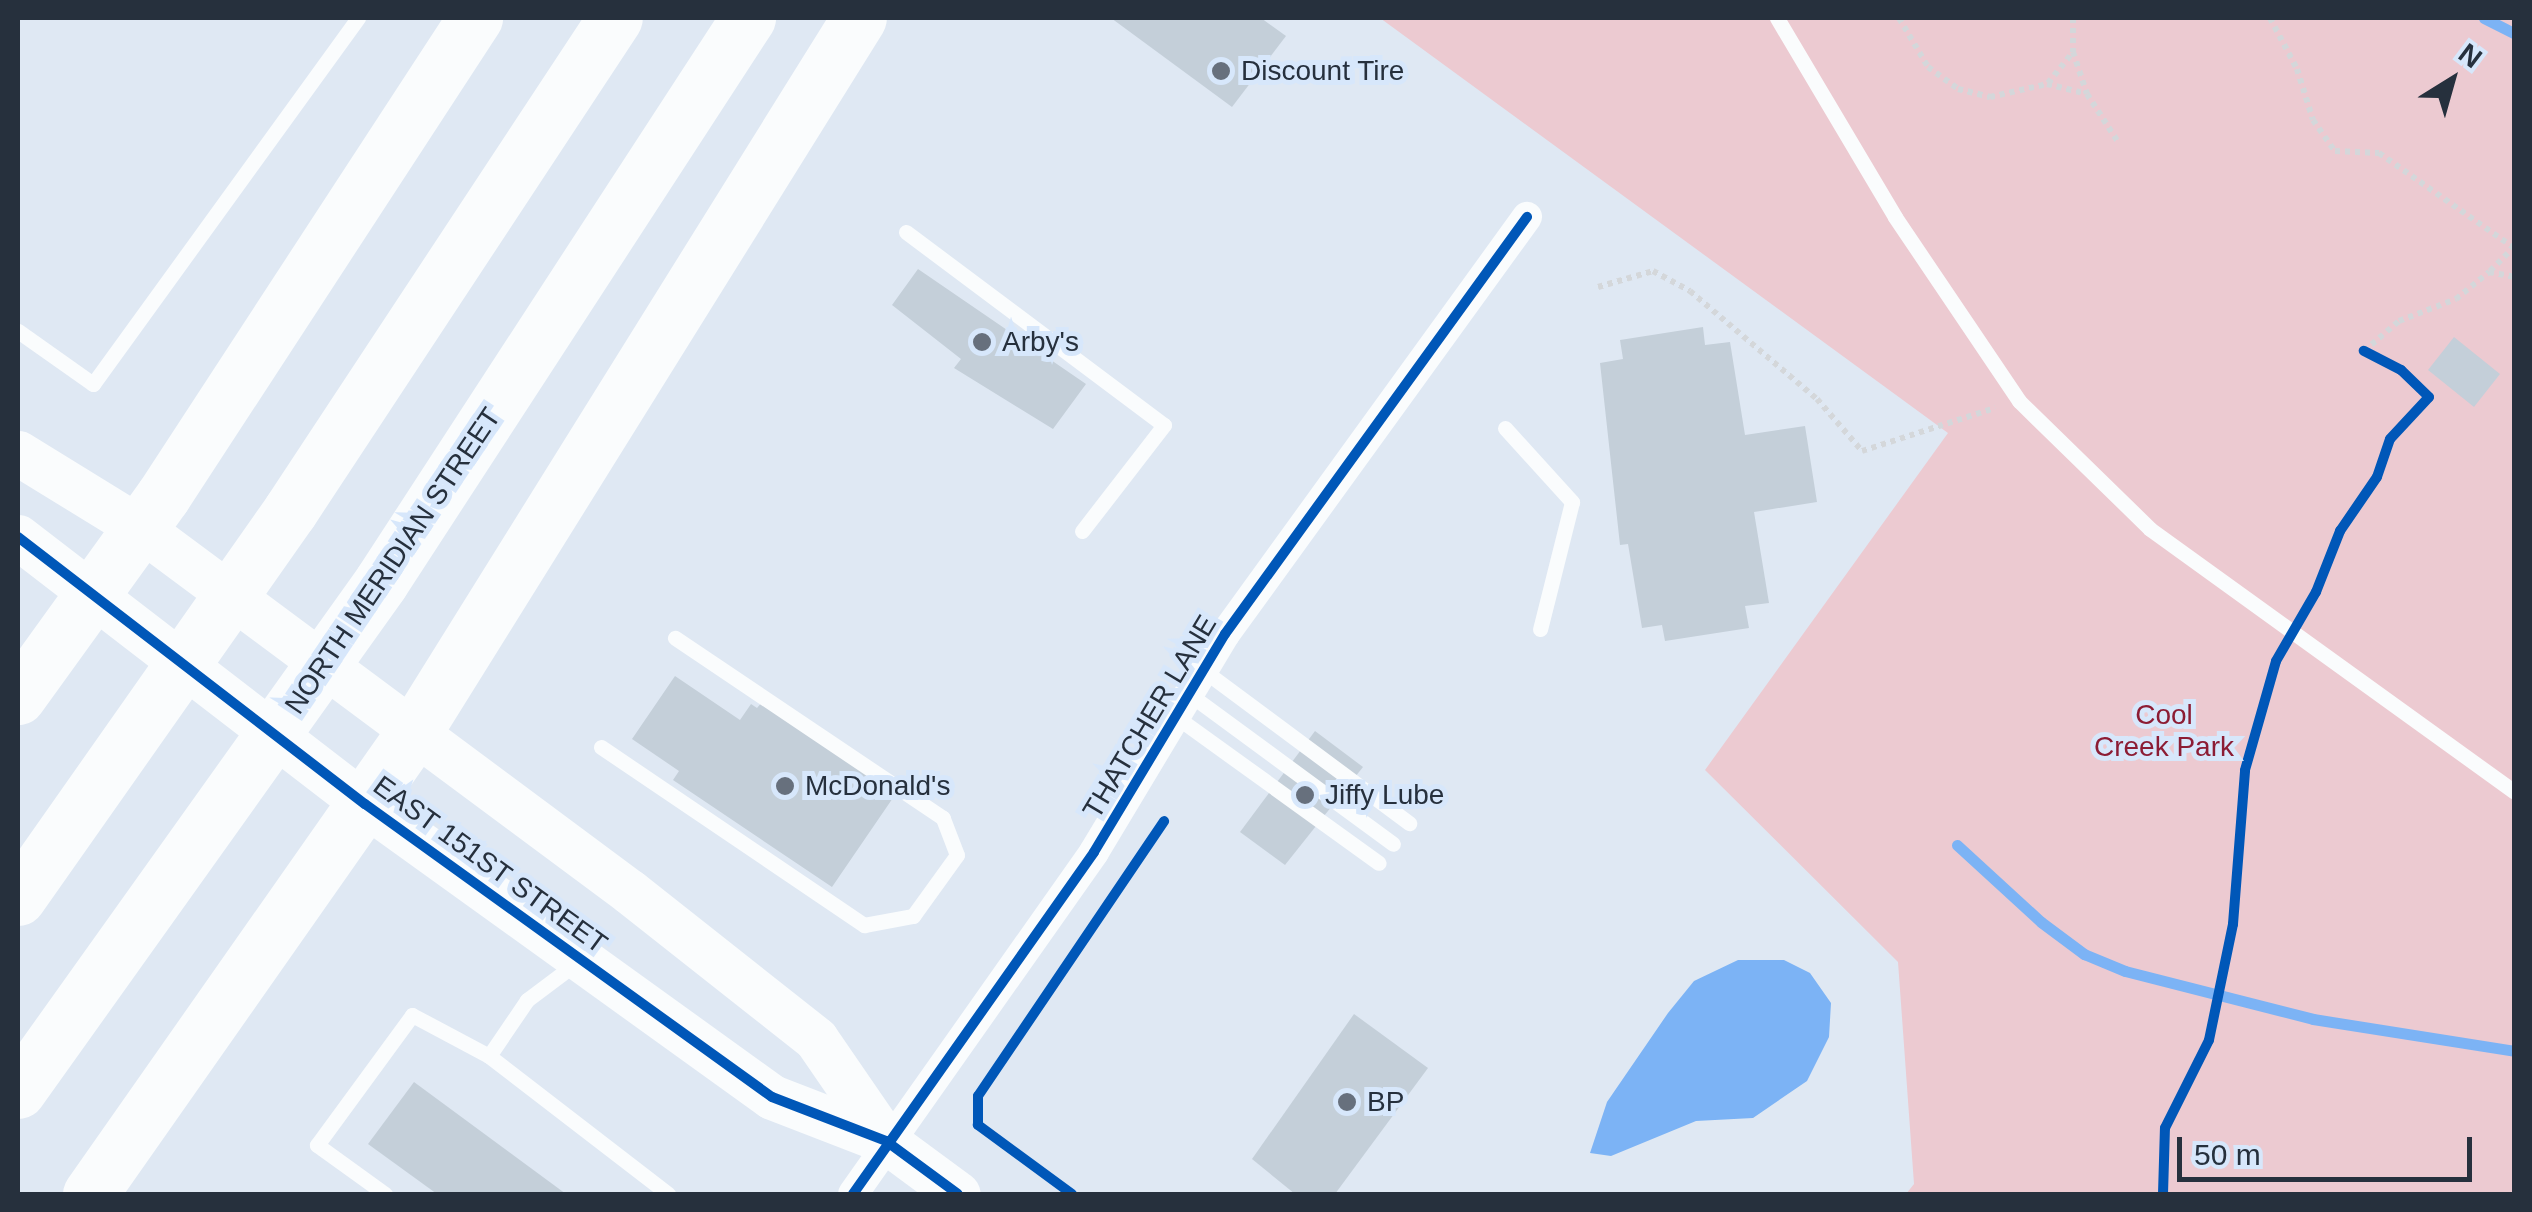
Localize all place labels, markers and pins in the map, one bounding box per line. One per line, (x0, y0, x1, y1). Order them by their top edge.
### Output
place label: Discount Tire (1241, 54, 1405, 88)
marker: Discount Tire (1210, 60, 1232, 82)
place label: Arby's (1002, 325, 1079, 359)
marker: Arby's (971, 331, 993, 353)
place label: McDonald's (805, 769, 950, 803)
marker: McDonald's (774, 775, 796, 797)
place label: Jiffy Lube (1325, 778, 1444, 812)
marker: Jiffy Lube (1294, 784, 1316, 806)
place label: BP (1367, 1085, 1404, 1119)
marker: BP (1336, 1091, 1358, 1113)

